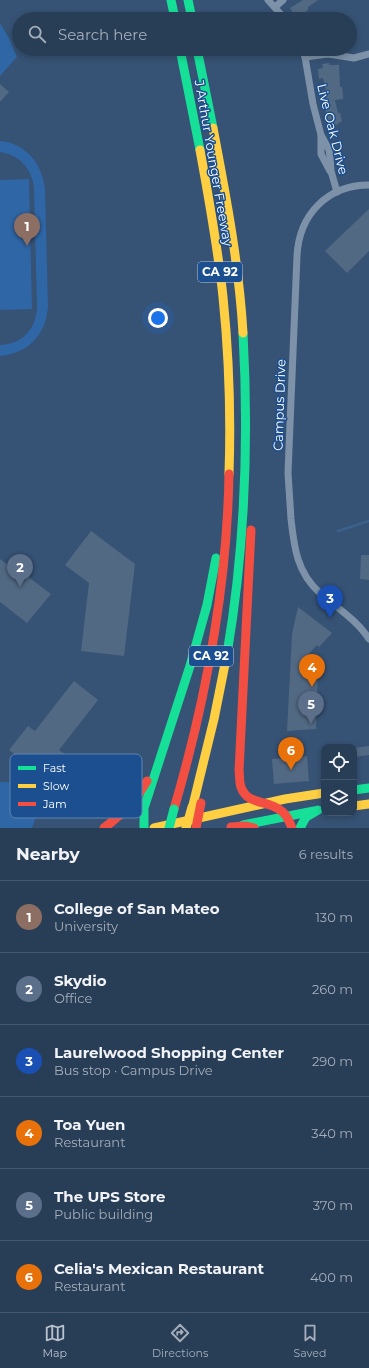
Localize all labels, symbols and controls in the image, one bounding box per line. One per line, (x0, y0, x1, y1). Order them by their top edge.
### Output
search box (12, 12, 357, 56)
icon: search (26, 23, 48, 45)
text: Search here (58, 25, 147, 44)
street label: J Arthur Younger Freeway (191, 77, 237, 249)
street label: Live Oak Drive (314, 82, 352, 176)
pin: 1 (14, 213, 40, 246)
road number: CA 92 (198, 262, 242, 282)
your location (148, 308, 168, 328)
street label: Campus Drive (269, 359, 289, 451)
pin: 2 (7, 554, 33, 587)
pin: 3 (317, 585, 343, 618)
road number: CA 92 (189, 646, 233, 666)
pin: 4 (299, 654, 325, 687)
pin: 5 (298, 691, 324, 724)
pin: 6 (278, 737, 304, 770)
map controls (321, 744, 357, 816)
button: locate (321, 744, 357, 780)
legend (10, 754, 142, 818)
text: Fast (43, 761, 67, 775)
text: Slow (43, 779, 69, 793)
button: layers (321, 780, 357, 816)
text: Jam (42, 797, 67, 811)
text: Nearby (16, 844, 80, 864)
text: 6 results (299, 846, 353, 862)
text: College of San Mateo (54, 899, 220, 918)
text: 1 (26, 909, 32, 925)
text: 130 m (315, 909, 353, 925)
text: University (54, 918, 118, 934)
text: Skydio (54, 971, 107, 990)
text: 2 (25, 981, 33, 997)
text: 260 m (312, 981, 353, 997)
text: Office (54, 990, 92, 1006)
text: Laurelwood Shopping Center (54, 1043, 284, 1062)
text: 3 (25, 1053, 33, 1069)
text: 290 m (312, 1053, 353, 1069)
text: Bus stop · Campus Drive (54, 1062, 213, 1078)
text: Toa Yuen (54, 1115, 125, 1134)
text: 4 (25, 1125, 33, 1141)
text: 340 m (311, 1125, 353, 1141)
text: Restaurant (54, 1134, 125, 1150)
text: The UPS Store (54, 1187, 166, 1206)
text: 5 (25, 1197, 33, 1213)
text: 370 m (313, 1197, 353, 1213)
text: Public building (54, 1206, 153, 1222)
text: Celia's Mexican Restaurant (54, 1259, 264, 1278)
text: 6 (25, 1269, 33, 1285)
text: 400 m (310, 1269, 353, 1285)
text: Restaurant (54, 1278, 125, 1294)
tab: Map (43, 1322, 67, 1360)
tab: Directions (152, 1322, 208, 1360)
tab: Saved (293, 1322, 326, 1360)

